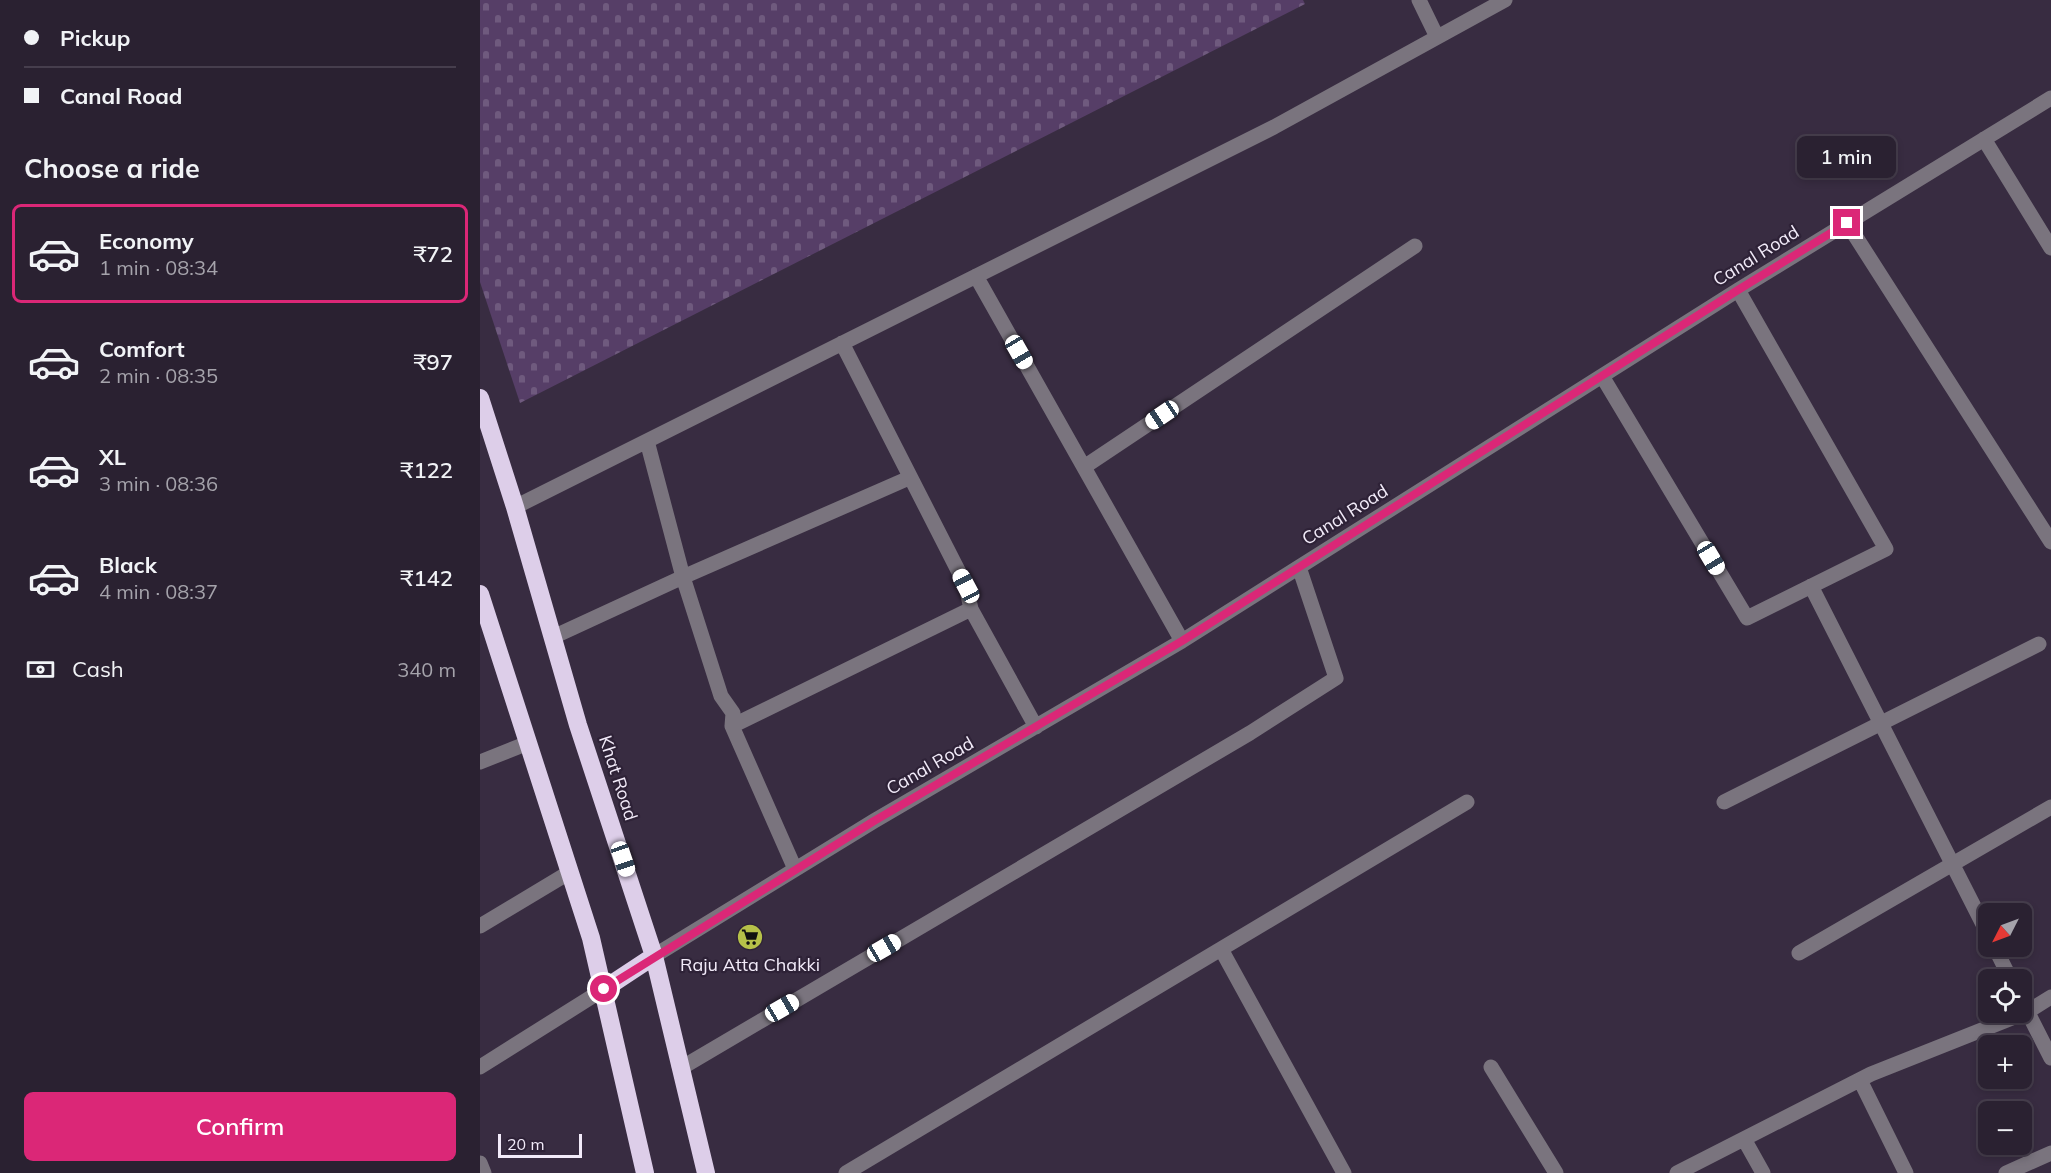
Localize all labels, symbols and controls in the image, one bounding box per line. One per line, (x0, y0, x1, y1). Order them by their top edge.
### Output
text: Pickup (60, 24, 130, 52)
text: Canal Road (60, 82, 182, 110)
callout: 1 min (1798, 136, 1896, 178)
text: 1 min (1821, 144, 1872, 169)
text: Choose a ride (24, 151, 200, 185)
route end (1833, 209, 1860, 236)
street label: Canal Road (1708, 220, 1803, 291)
icon: car (27, 227, 81, 281)
text: Economy (99, 227, 194, 255)
text: ₹72 (413, 240, 453, 268)
text: 1 min · 08:34 (99, 255, 218, 280)
car (1002, 332, 1036, 372)
icon: car (27, 335, 81, 389)
text: Comfort (99, 335, 185, 363)
text: ₹97 (413, 348, 453, 376)
text: 2 min · 08:35 (99, 363, 218, 388)
car (1142, 397, 1182, 433)
icon: car (27, 443, 81, 497)
text: XL (99, 443, 126, 471)
text: ₹122 (400, 456, 453, 484)
text: 3 min · 08:36 (99, 471, 218, 496)
street label: Canal Road (1297, 479, 1392, 550)
car (1694, 538, 1728, 578)
icon: car (27, 551, 81, 605)
text: Black (99, 551, 157, 579)
text: ₹142 (400, 564, 453, 592)
car (950, 566, 982, 606)
text: 4 min · 08:37 (99, 579, 218, 604)
icon: cash (24, 653, 57, 686)
text: Cash (72, 655, 124, 683)
text: 340 m (397, 657, 456, 682)
street label: Canal Road (882, 731, 978, 800)
street label: Khat Road (594, 732, 643, 823)
car (609, 839, 637, 879)
north arrow (1978, 903, 2032, 957)
map controls (1978, 903, 2032, 1155)
supermarket icon: Raju Atta Chakki (735, 922, 765, 952)
car (864, 931, 904, 965)
place label: Raju Atta Chakki (680, 953, 820, 976)
button: locate (1978, 969, 2032, 1023)
route start (590, 975, 617, 1002)
car (762, 991, 802, 1025)
button: + (1978, 1035, 2032, 1089)
button: Confirm (24, 1092, 456, 1161)
button: − (1978, 1101, 2032, 1155)
scale bar (498, 1131, 582, 1158)
text: 20 m (507, 1134, 544, 1154)

